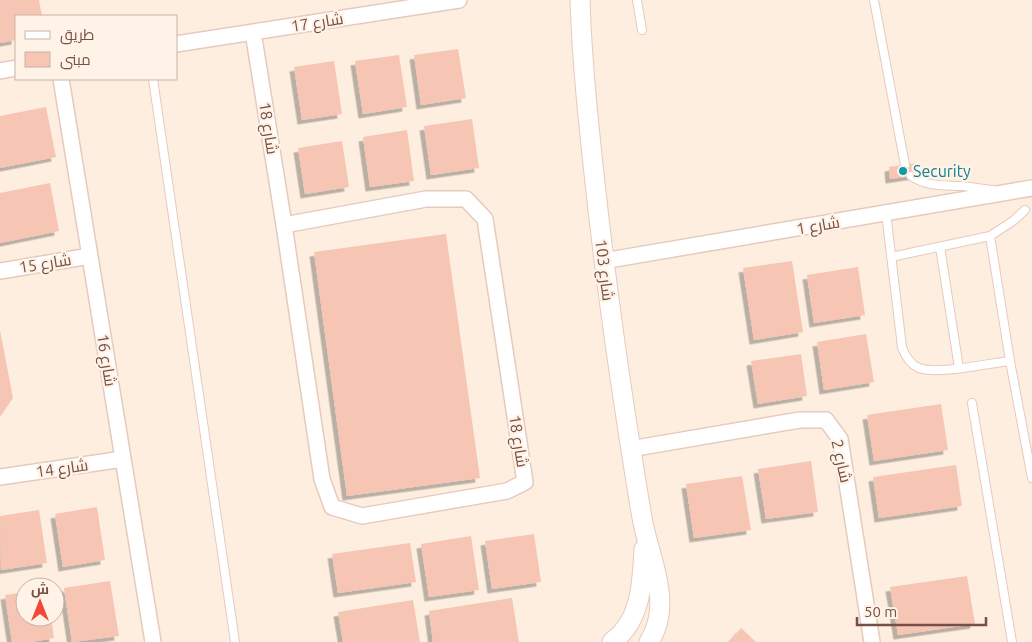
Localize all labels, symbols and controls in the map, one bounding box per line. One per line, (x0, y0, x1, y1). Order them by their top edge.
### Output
street label: شارع 17 (290, 9, 345, 38)
legend (15, 15, 178, 80)
text: طريق (60, 26, 94, 45)
text: مبنى (60, 51, 91, 70)
street label: شارع 18 (253, 101, 282, 156)
place label: Security (913, 162, 971, 180)
marker: Security (897, 165, 909, 177)
street label: شارع 1 (795, 212, 842, 241)
street label: شارع 103 (589, 238, 618, 302)
street label: شارع 15 (18, 250, 73, 279)
street label: شارع 16 (91, 333, 120, 388)
street label: شارع 18 (503, 414, 532, 469)
street label: شارع 2 (825, 438, 856, 485)
street label: شارع 14 (35, 455, 90, 484)
north arrow (15, 577, 65, 627)
text: ش (31, 581, 49, 598)
scale bar (857, 594, 986, 626)
text: 50 m (864, 603, 897, 620)

